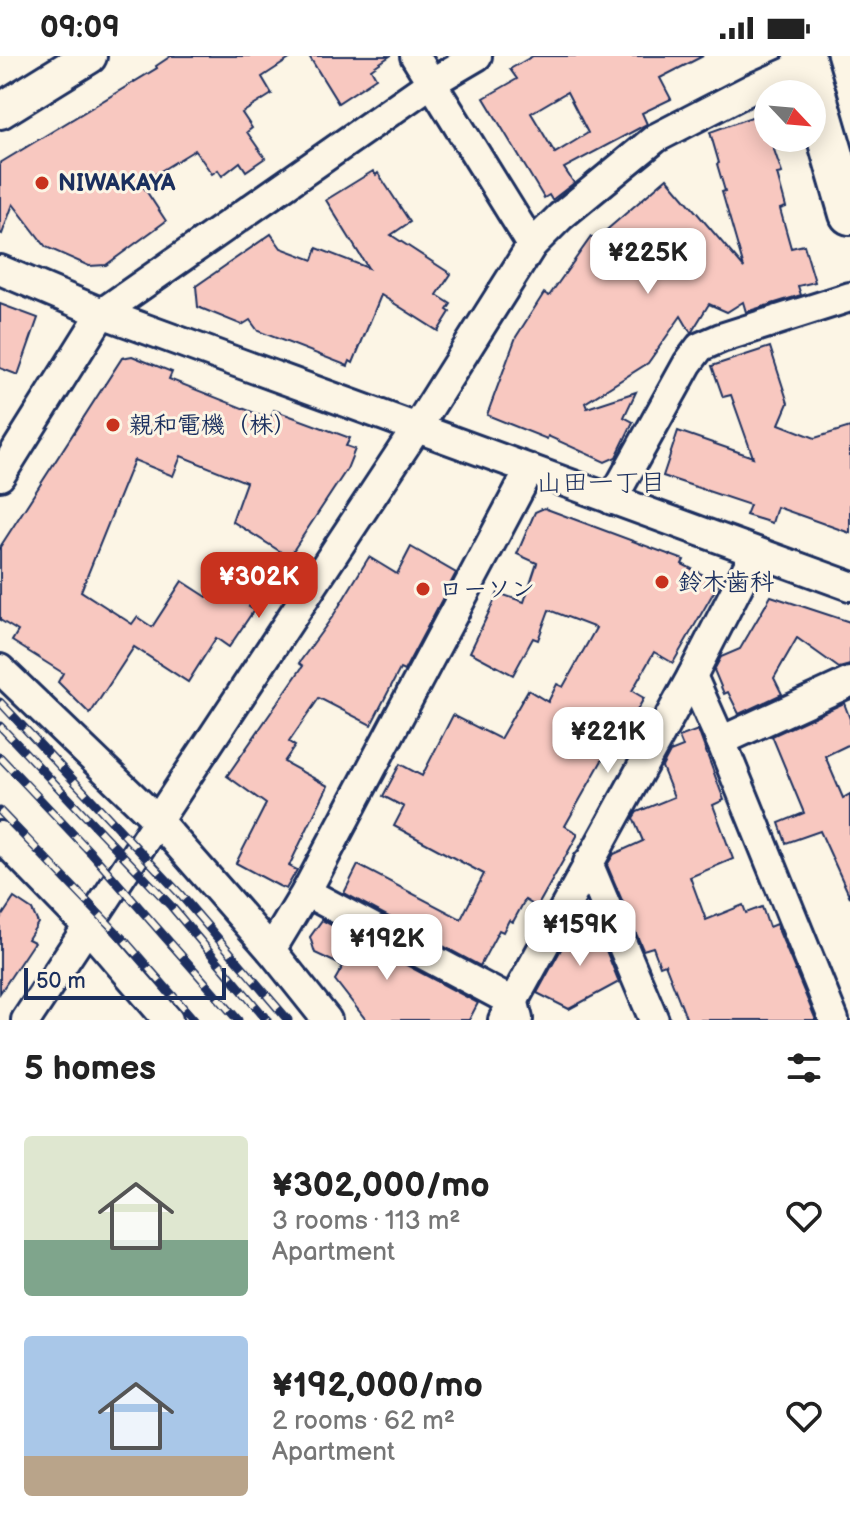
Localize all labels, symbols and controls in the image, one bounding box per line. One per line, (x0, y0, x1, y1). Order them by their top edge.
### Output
text: 09:09 (40, 10, 120, 46)
north arrow (754, 80, 826, 152)
map controls (754, 80, 826, 152)
place label: NIWAKAYA (58, 169, 176, 198)
marker: NIWAKAYA (33, 174, 51, 192)
pin: ¥225K (592, 228, 704, 296)
text: ¥225K (608, 238, 688, 269)
place label: 親和電機（株） (129, 411, 297, 440)
marker: 親和電機（株） (104, 416, 122, 434)
district label: 山田一丁目 (536, 468, 666, 499)
pin: ¥302K (203, 552, 315, 620)
text: ¥302K (219, 562, 299, 593)
place label: 鈴木歯科 (678, 568, 774, 597)
marker: 鈴木歯科 (653, 573, 671, 591)
place label: ローソン (439, 575, 535, 604)
marker: ローソン (414, 580, 432, 598)
pin: ¥221K (552, 707, 664, 775)
text: ¥221K (570, 717, 646, 748)
pin: ¥159K (524, 900, 636, 968)
text: ¥159K (543, 910, 617, 941)
pin: ¥192K (331, 914, 443, 982)
text: ¥192K (349, 924, 425, 955)
scale bar (24, 964, 226, 1000)
text: 50 m (36, 968, 86, 995)
icon: filters (782, 1046, 826, 1090)
text: 5 homes (24, 1048, 156, 1089)
text: ¥302,000/mo (272, 1165, 490, 1206)
icon: home (88, 1168, 184, 1264)
icon: heart (782, 1194, 826, 1238)
text: 3 rooms · 113 m² (272, 1206, 461, 1237)
text: Apartment (272, 1237, 395, 1268)
text: ¥192,000/mo (272, 1365, 483, 1406)
icon: home (88, 1368, 184, 1464)
icon: heart (782, 1394, 826, 1438)
text: 2 rooms · 62 m² (272, 1406, 455, 1437)
text: Apartment (272, 1437, 395, 1468)

